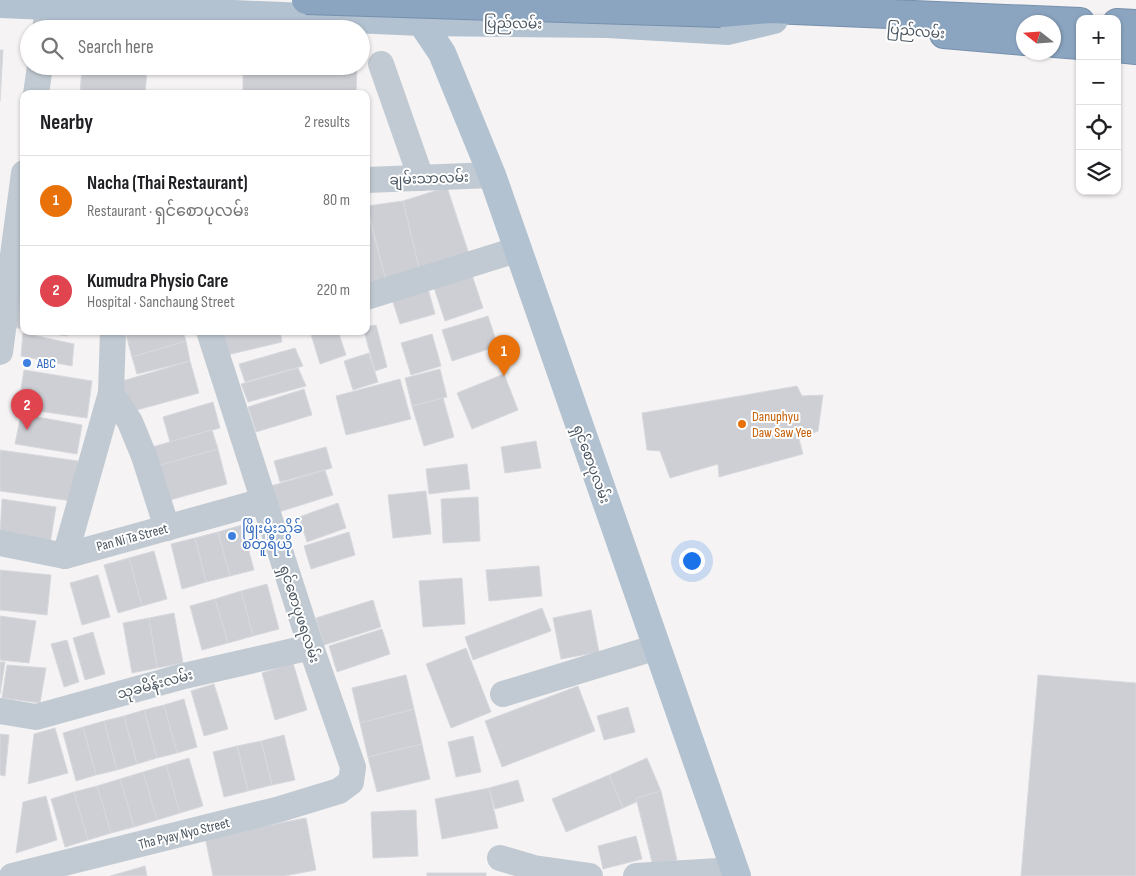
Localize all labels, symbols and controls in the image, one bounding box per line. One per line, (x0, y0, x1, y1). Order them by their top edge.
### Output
street label: ပြည်လမ်း (484, 12, 542, 36)
north arrow (1016, 15, 1061, 60)
map controls (1076, 15, 1121, 195)
button: + (1076, 15, 1121, 60)
street label: ပြည်လမ်း (886, 18, 946, 45)
search box (20, 20, 370, 75)
icon: search (38, 34, 66, 62)
text: Search here (78, 36, 154, 59)
button: − (1076, 60, 1121, 105)
button: locate (1076, 105, 1121, 150)
text: Nearby (40, 110, 93, 135)
text: 2 results (304, 113, 350, 132)
button: layers (1076, 150, 1121, 195)
street label: ချမ်းသာလမ်း (389, 167, 469, 191)
text: Nacha (Thai Restaurant) (87, 172, 248, 195)
text: 1 (53, 191, 59, 210)
text: 80 m (323, 191, 350, 210)
text: Restaurant · ရှင်စောပုလမ်း (87, 202, 249, 221)
text: Kumudra Physio Care (87, 270, 228, 293)
text: 2 (52, 281, 60, 300)
text: 220 m (317, 281, 350, 300)
text: Hospital · Sanchaung Street (87, 293, 235, 312)
pin: 1 (488, 335, 520, 376)
place label: ABC (36, 355, 56, 372)
marker: ABC (21, 357, 33, 369)
pin: 2 (11, 389, 43, 430)
place label: Danuphyu Daw Saw Yee (752, 408, 812, 441)
marker: Danuphyu Daw Saw Yee (736, 418, 748, 430)
street label: ရှင်စောပုလမ်း (567, 422, 616, 507)
place label: ဖြိုးမိုးသိခ် စတူရီယို (242, 518, 303, 556)
street label: Pan Ni Ta Street (95, 520, 170, 555)
marker: ဖြိုးမိုးသိခ် စတူရီယို (226, 530, 238, 542)
your location (679, 548, 705, 574)
street label: ရှင်စောပုဖရလမ်း (273, 563, 325, 666)
street label: သုခမိန်းလမ်း (115, 664, 196, 706)
street label: Tha Pyay Nyo Street (137, 814, 231, 853)

